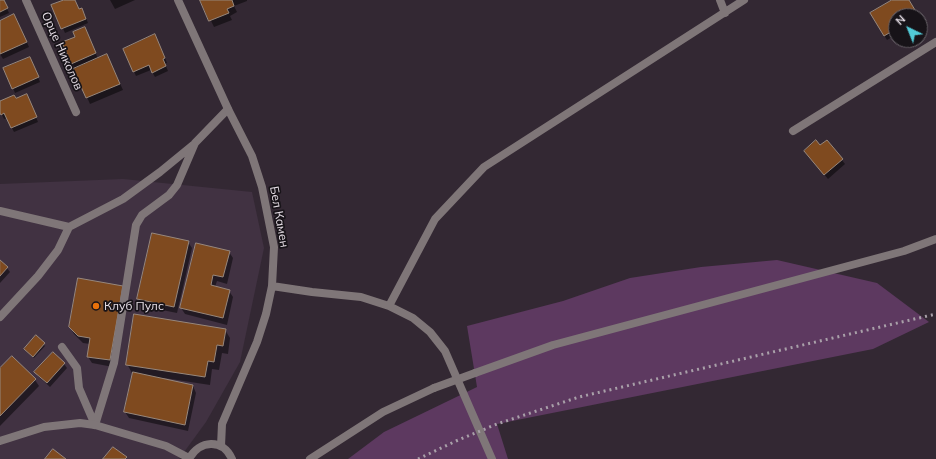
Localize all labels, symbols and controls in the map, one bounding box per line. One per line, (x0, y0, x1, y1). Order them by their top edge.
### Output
north arrow (888, 8, 928, 48)
street label: Орце Николов (38, 10, 86, 92)
text: N (893, 12, 908, 28)
street label: Бел Камен (267, 185, 291, 249)
place label: Клуб Пулс (104, 299, 164, 313)
marker: Клуб Пулс (91, 301, 101, 311)

